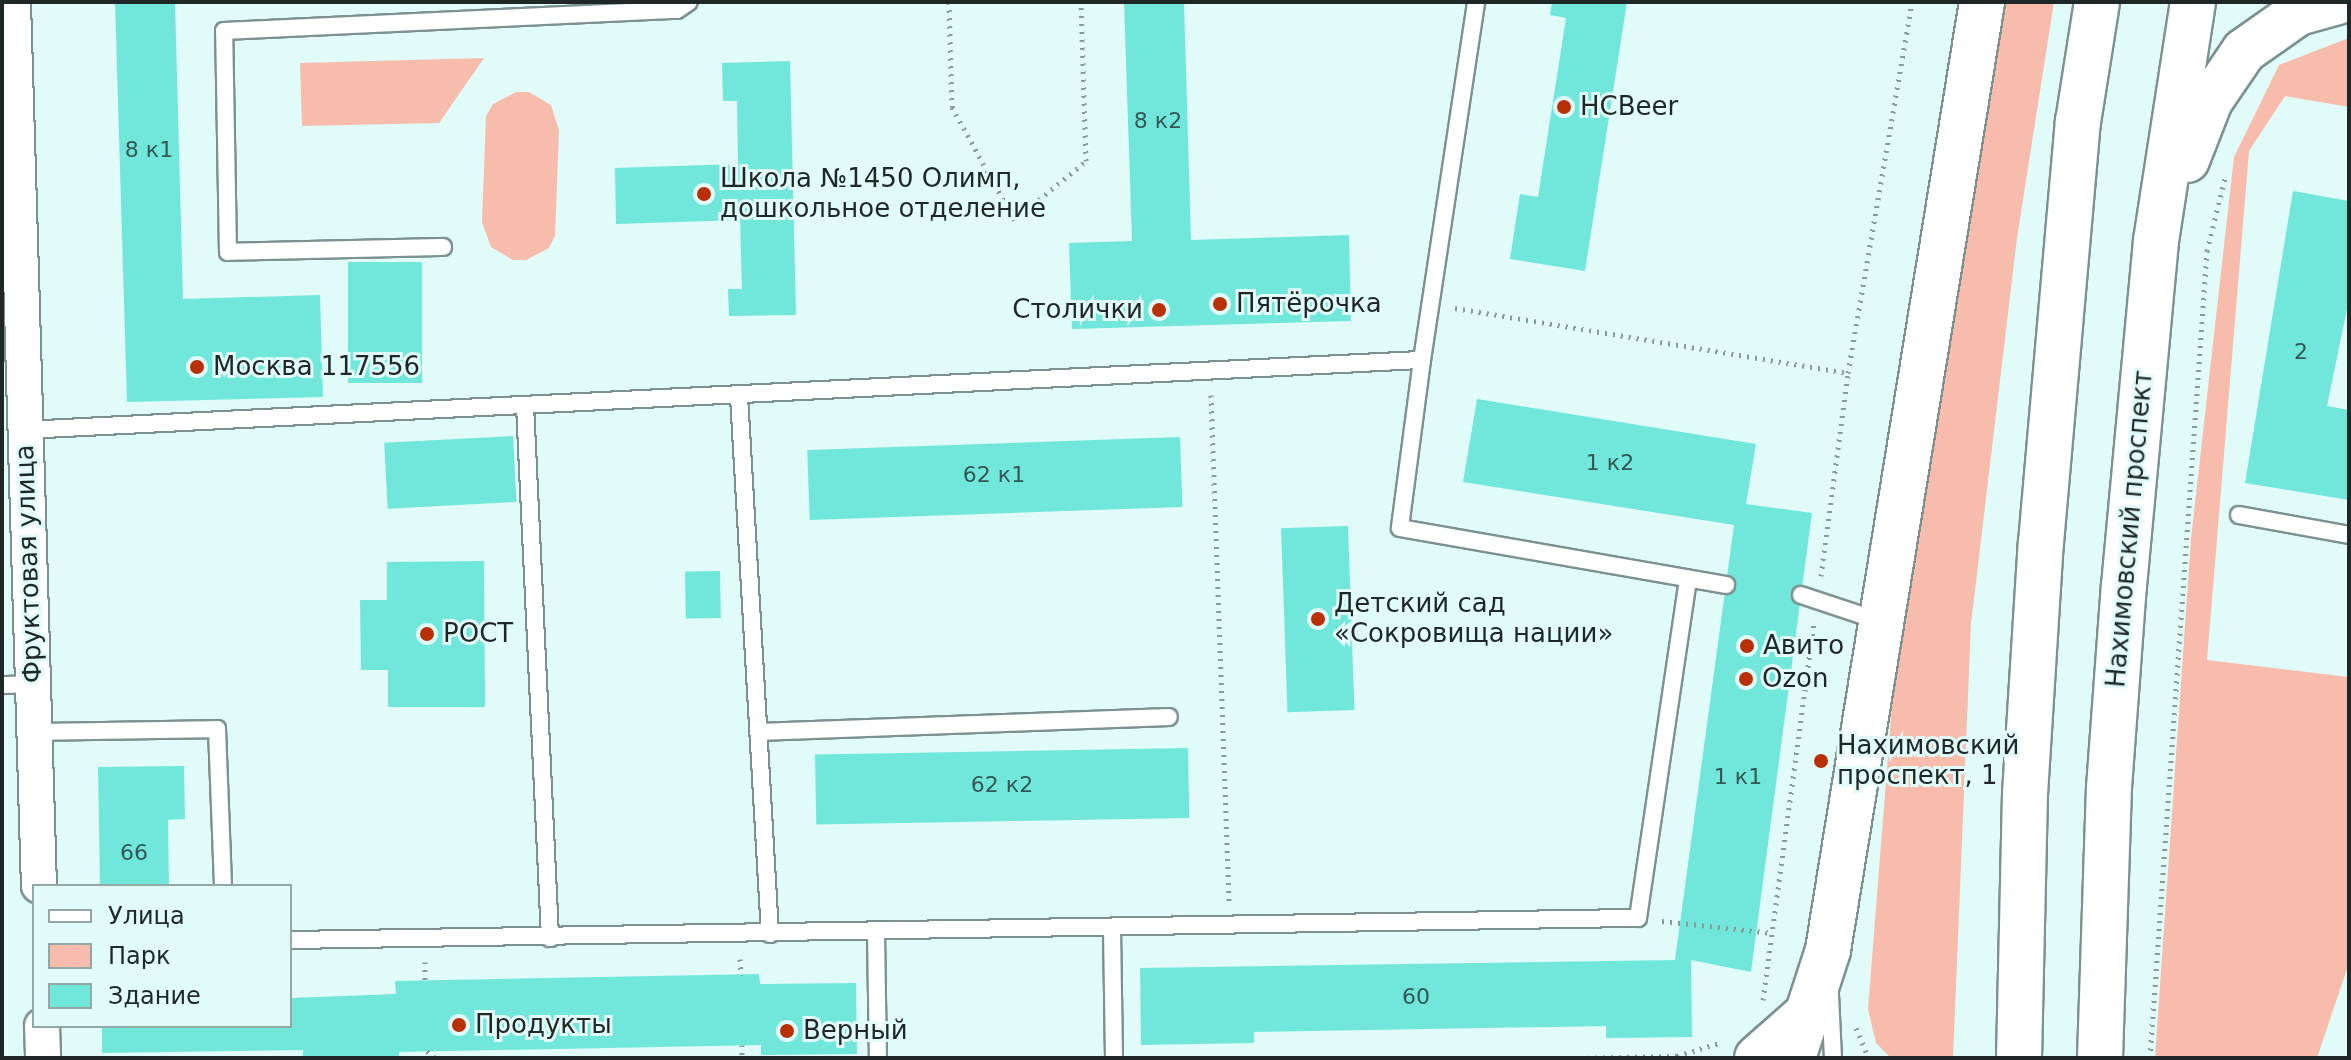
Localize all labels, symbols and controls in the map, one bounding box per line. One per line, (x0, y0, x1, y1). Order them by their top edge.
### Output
place label: HCBeer (1580, 91, 1678, 123)
marker: HCBeer (1555, 98, 1573, 116)
house number: 8 к2 (1134, 108, 1182, 134)
house number: 8 к1 (125, 137, 173, 163)
place label: Школа №1450 Олимп, дошкольное отделение (720, 163, 1046, 224)
marker: Школа №1450 Олимп, дошкольное отделение (695, 185, 713, 203)
place label: Пятёрочка (1236, 288, 1382, 320)
place label: Столички (1012, 294, 1143, 326)
marker: Пятёрочка (1211, 295, 1229, 313)
marker: Столички (1150, 301, 1168, 319)
house number: 2 (2294, 339, 2308, 365)
place label: Москва 117556 (213, 351, 420, 383)
marker: Москва 117556 (188, 358, 206, 376)
street label: Нахимовский проспект (2101, 369, 2159, 689)
street label: Фруктовая улица (9, 444, 49, 684)
house number: 1 к2 (1586, 450, 1634, 476)
house number: 62 к1 (963, 462, 1025, 488)
place label: Детский сад «Сокровища нации» (1334, 588, 1613, 650)
marker: Детский сад «Сокровища нации» (1309, 610, 1327, 628)
place label: РОСТ (443, 618, 513, 650)
marker: РОСТ (418, 625, 436, 643)
place label: Авито (1763, 630, 1844, 662)
marker: Авито (1738, 637, 1756, 655)
place label: Ozon (1762, 663, 1828, 695)
marker: Ozon (1737, 670, 1755, 688)
place label: Нахимовский проспект, 1 (1837, 730, 2019, 792)
marker: Нахимовский проспект, 1 (1812, 752, 1830, 770)
house number: 1 к1 (1714, 764, 1762, 790)
house number: 62 к2 (971, 772, 1033, 798)
house number: 66 (120, 840, 148, 866)
legend (32, 884, 292, 1028)
text: Улица (108, 902, 185, 930)
text: Парк (108, 942, 170, 970)
text: Здание (108, 982, 201, 1010)
house number: 60 (1402, 984, 1430, 1010)
place label: Продукты (475, 1009, 612, 1041)
place label: Верный (803, 1015, 908, 1047)
marker: Продукты (450, 1016, 468, 1034)
marker: Верный (778, 1022, 796, 1040)

